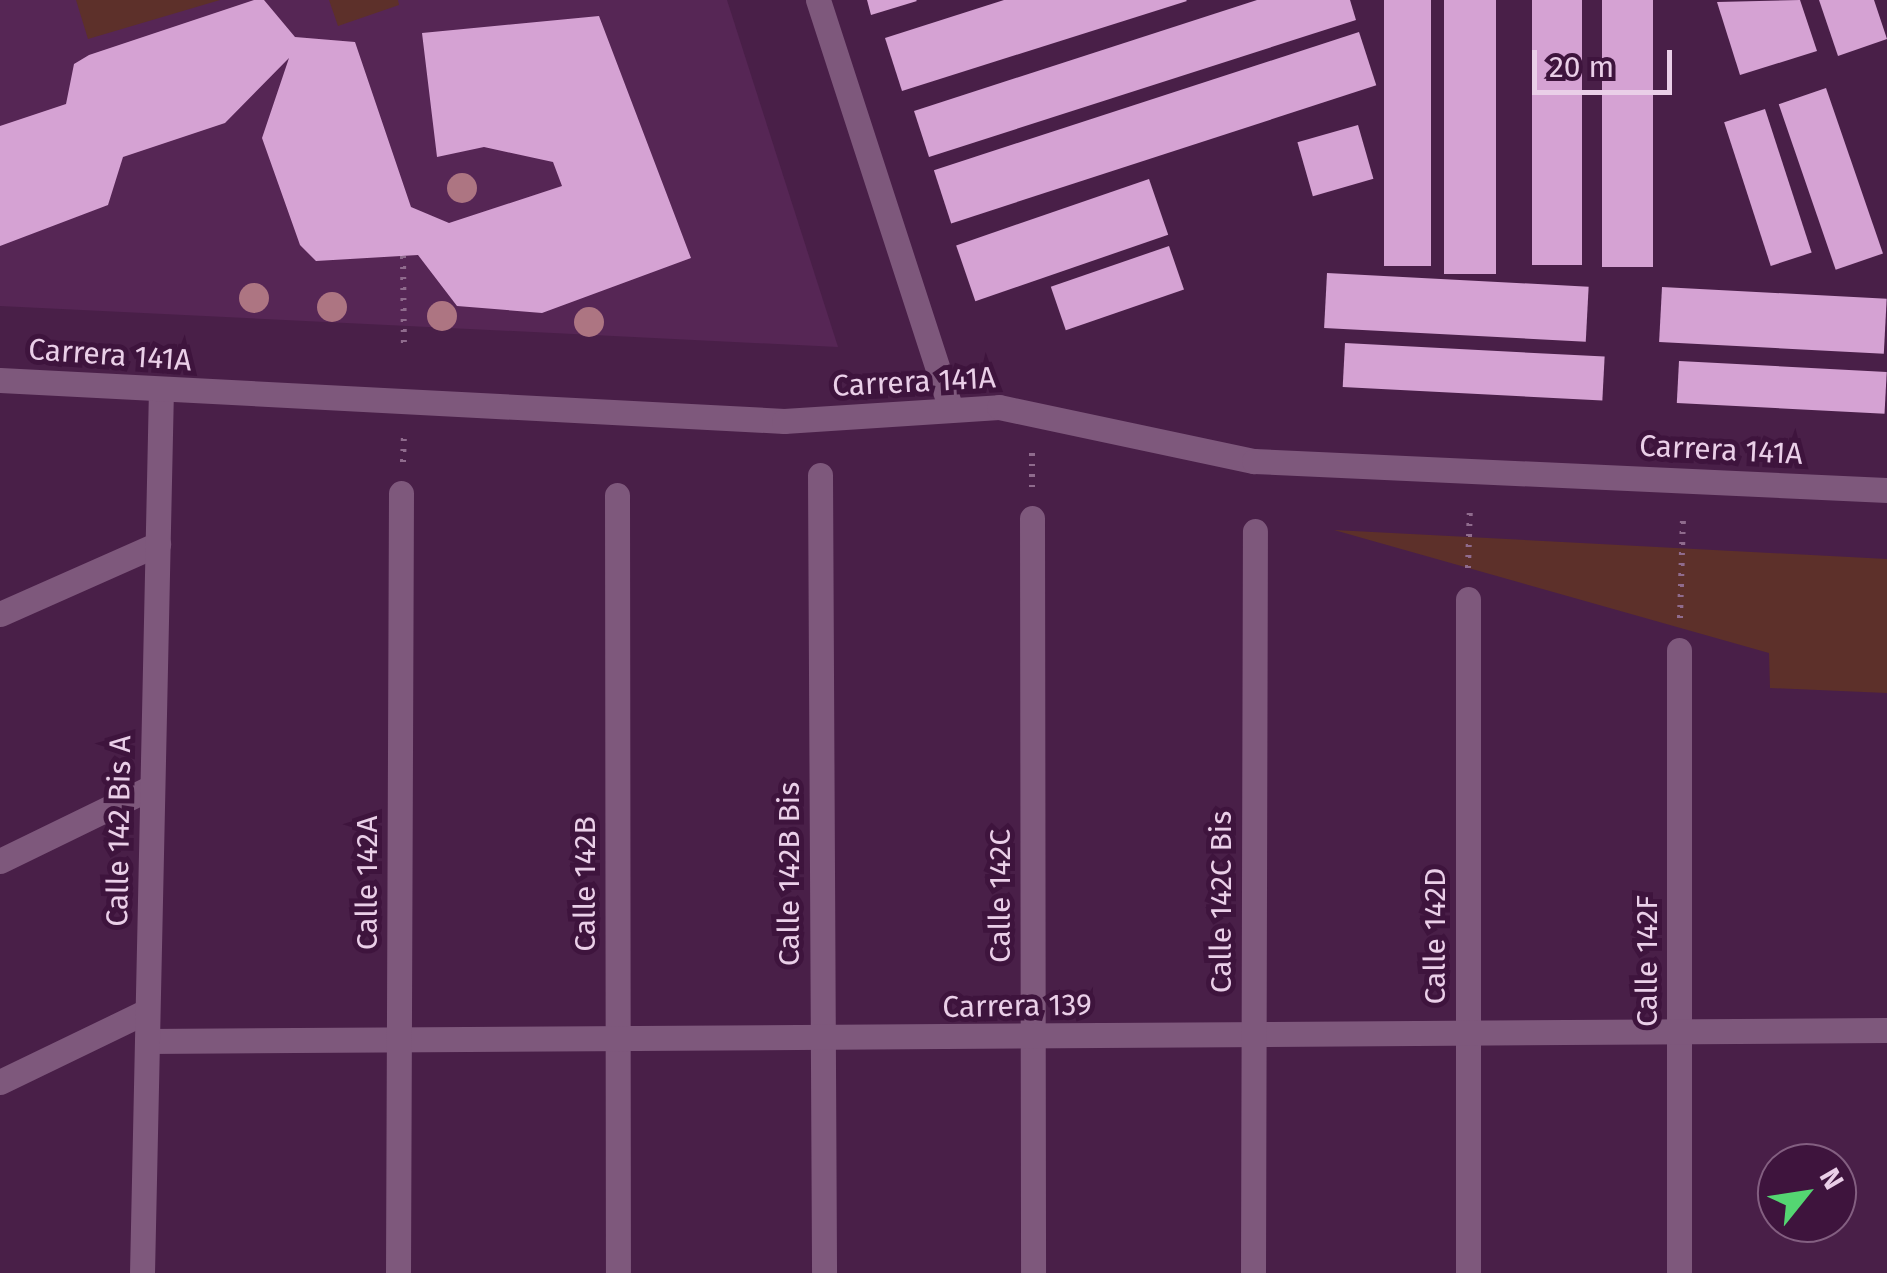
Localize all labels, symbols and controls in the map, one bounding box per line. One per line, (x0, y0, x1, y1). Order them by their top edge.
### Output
scale bar (1537, 30, 1677, 92)
text: 20 m (1549, 49, 1614, 85)
street label: Carrera 141A (27, 331, 193, 379)
street label: Carrera 141A (831, 360, 997, 404)
street label: Carrera 141A (1638, 428, 1804, 472)
street label: Calle 142 Bis A (99, 735, 139, 927)
street label: Calle 142B Bis (771, 782, 807, 966)
street label: Calle 142C Bis (1203, 811, 1239, 993)
street label: Calle 142A (349, 816, 385, 950)
street label: Calle 142B (567, 816, 603, 952)
street label: Calle 142C (982, 829, 1018, 963)
street label: Calle 142D (1417, 868, 1453, 1004)
street label: Calle 142F (1629, 895, 1665, 1027)
street label: Carrera 139 (942, 987, 1092, 1025)
north arrow (1757, 1143, 1857, 1243)
text: N (1813, 1162, 1851, 1195)

